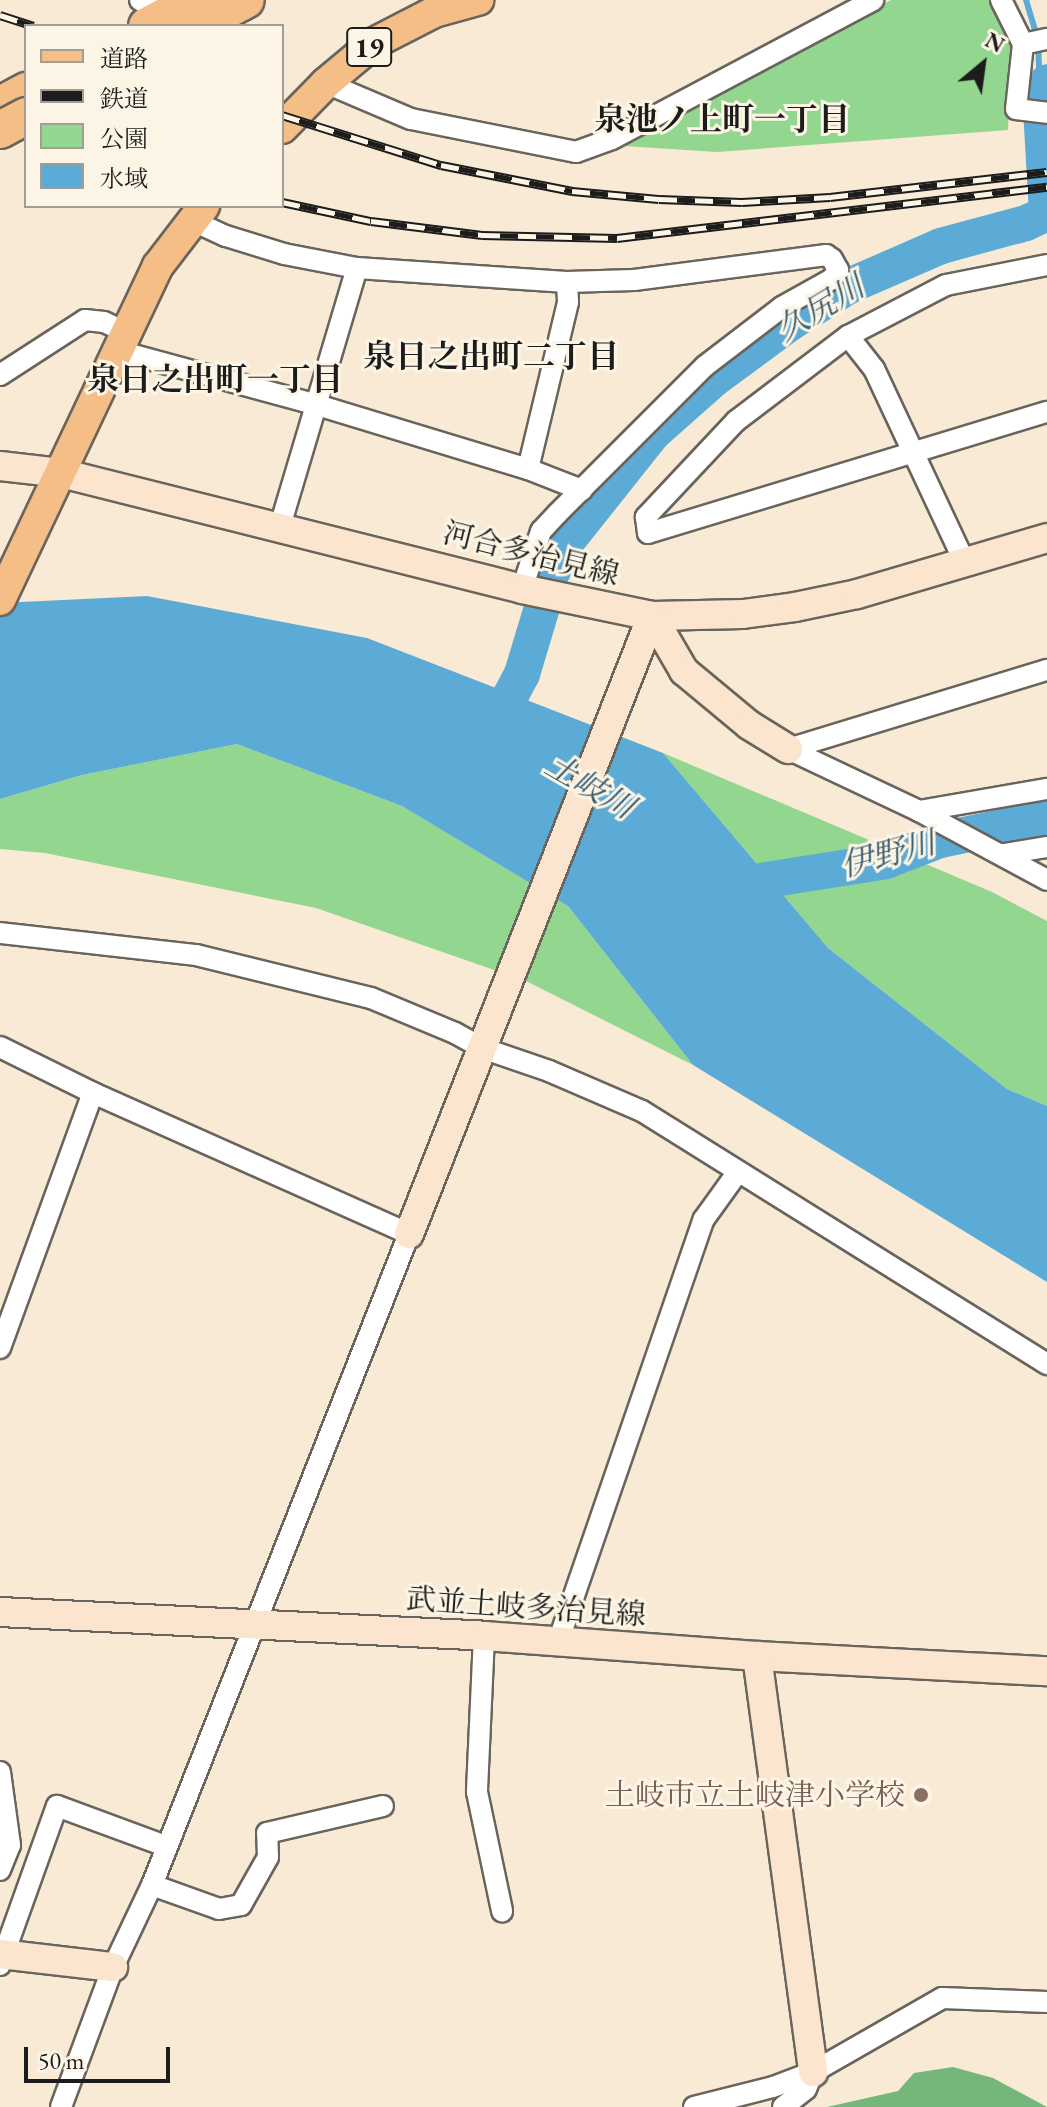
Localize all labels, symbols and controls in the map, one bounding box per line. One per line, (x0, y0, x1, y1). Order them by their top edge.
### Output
road number: 19 (345, 23, 393, 71)
legend (24, 24, 284, 208)
north arrow (943, 24, 1023, 104)
text: N (980, 26, 1010, 60)
text: 道路 (100, 43, 148, 74)
text: 鉄道 (100, 83, 148, 114)
district label: 泉池ノ上町一丁目 (594, 100, 850, 138)
text: 公園 (100, 123, 148, 154)
text: 水域 (100, 163, 148, 194)
water label: 久尻川 (769, 267, 871, 349)
district label: 泉日之出町二丁目 (363, 337, 619, 375)
district label: 泉日之出町一丁目 (87, 360, 343, 398)
street label: 河合多治見線 (439, 515, 623, 593)
water label: 土岐川 (539, 745, 641, 827)
water label: 伊野川 (837, 823, 939, 885)
street label: 武並土岐多治見線 (405, 1581, 647, 1633)
place label: 土岐市立土岐津小学校 (605, 1777, 905, 1813)
marker: 土岐市立土岐津小学校 (912, 1786, 930, 1804)
scale bar (28, 2031, 174, 2081)
text: 50 m (38, 2045, 85, 2076)

